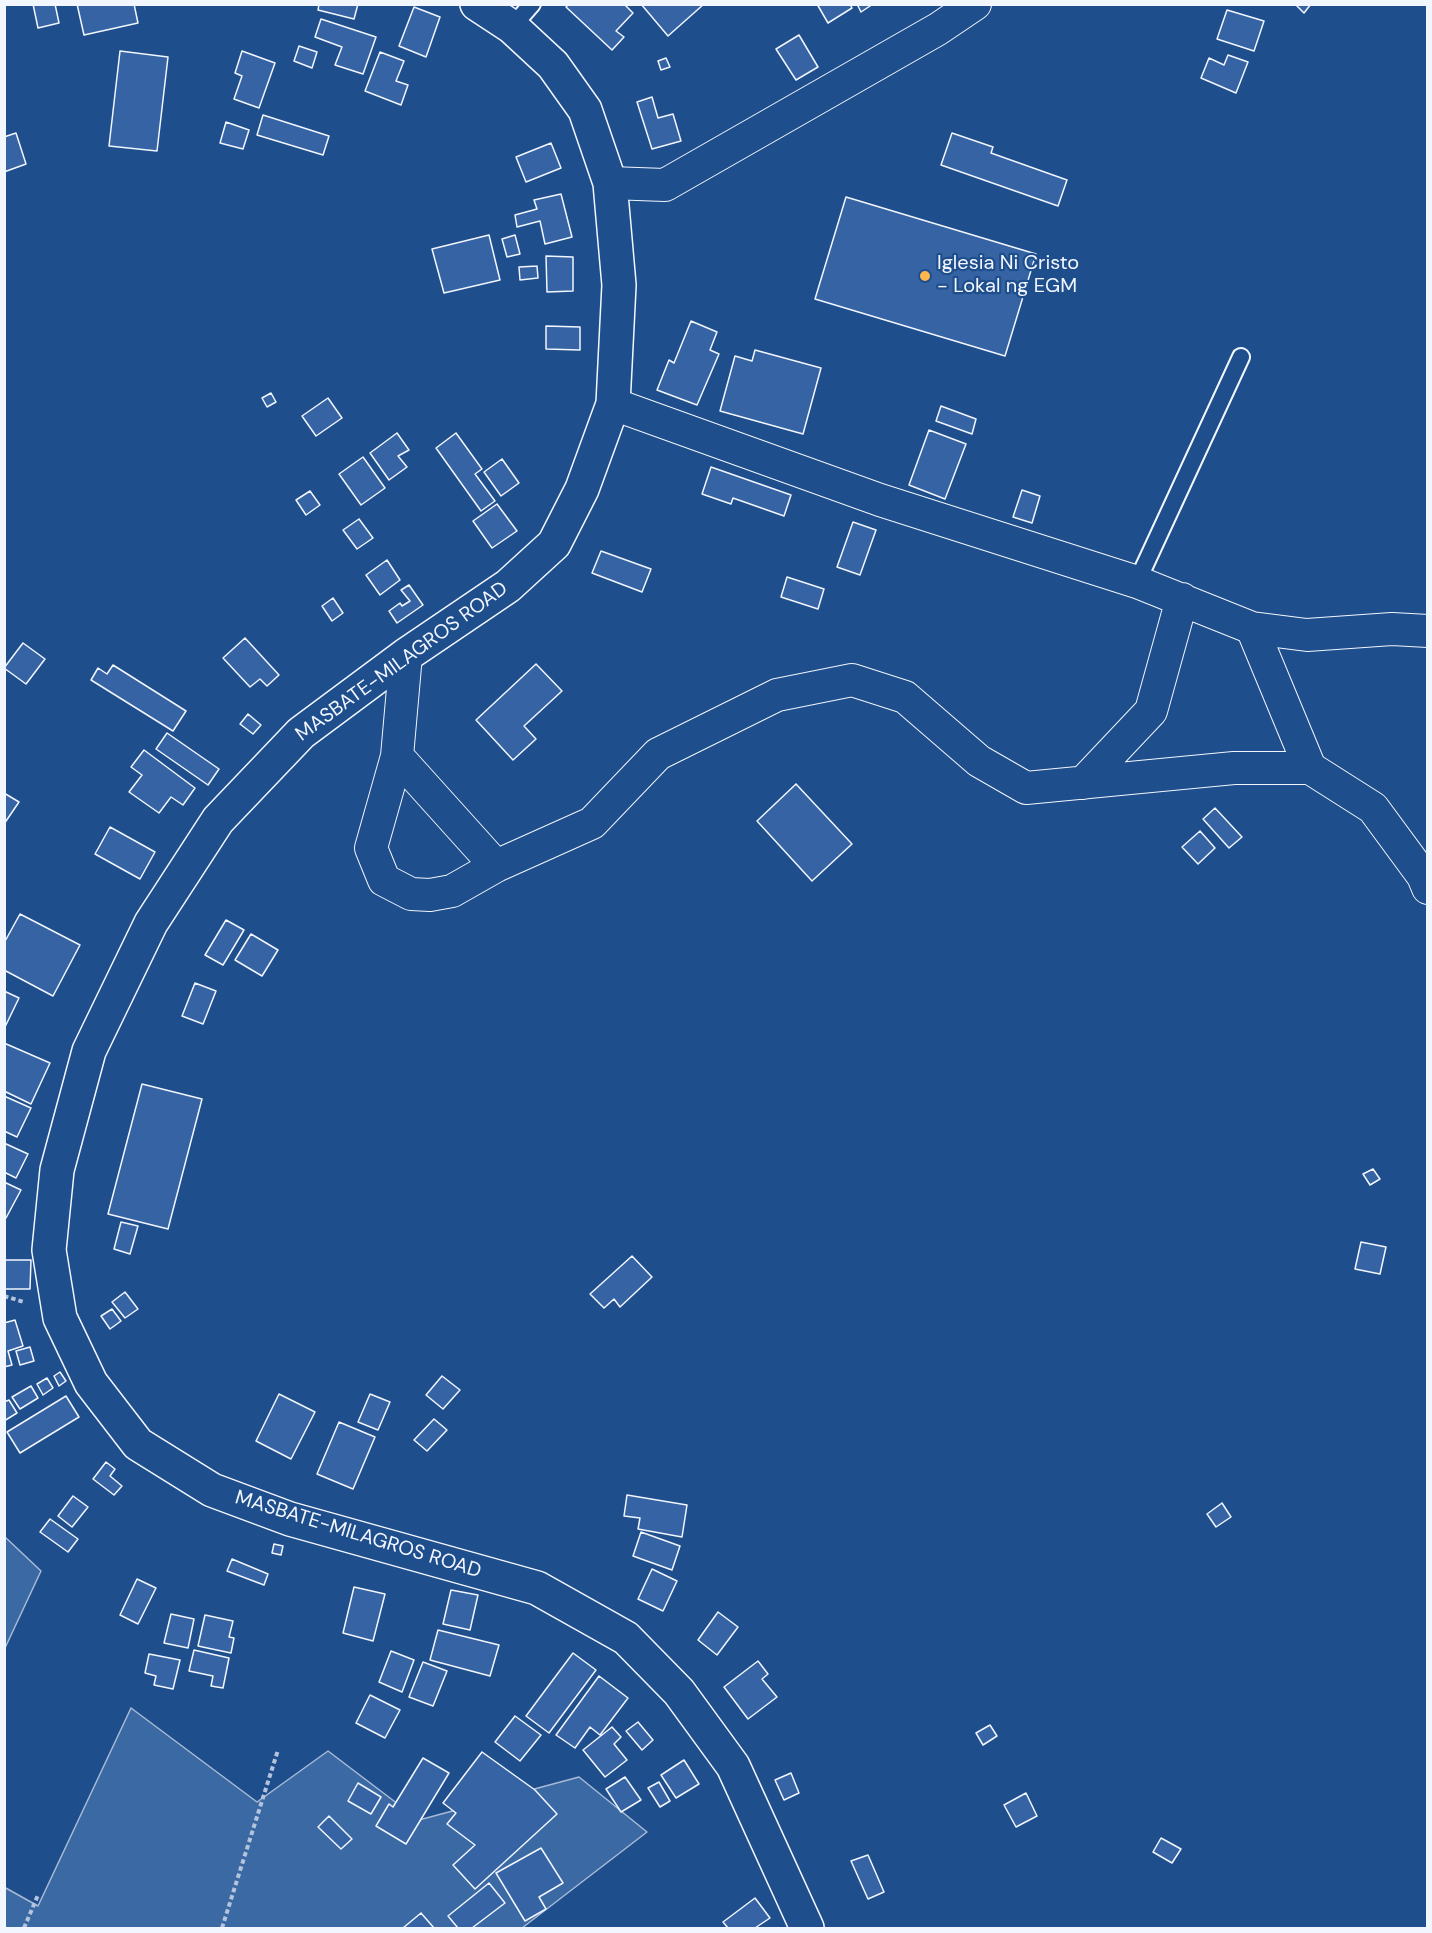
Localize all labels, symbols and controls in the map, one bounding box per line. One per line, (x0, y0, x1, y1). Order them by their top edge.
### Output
place label: Iglesia Ni Cristo - Lokal ng EGM (937, 252, 1079, 299)
marker: Iglesia Ni Cristo - Lokal ng EGM (918, 269, 932, 283)
street label: MASBATE-MILAGROS ROAD (291, 577, 513, 747)
street label: MASBATE-MILAGROS ROAD (232, 1486, 484, 1584)

